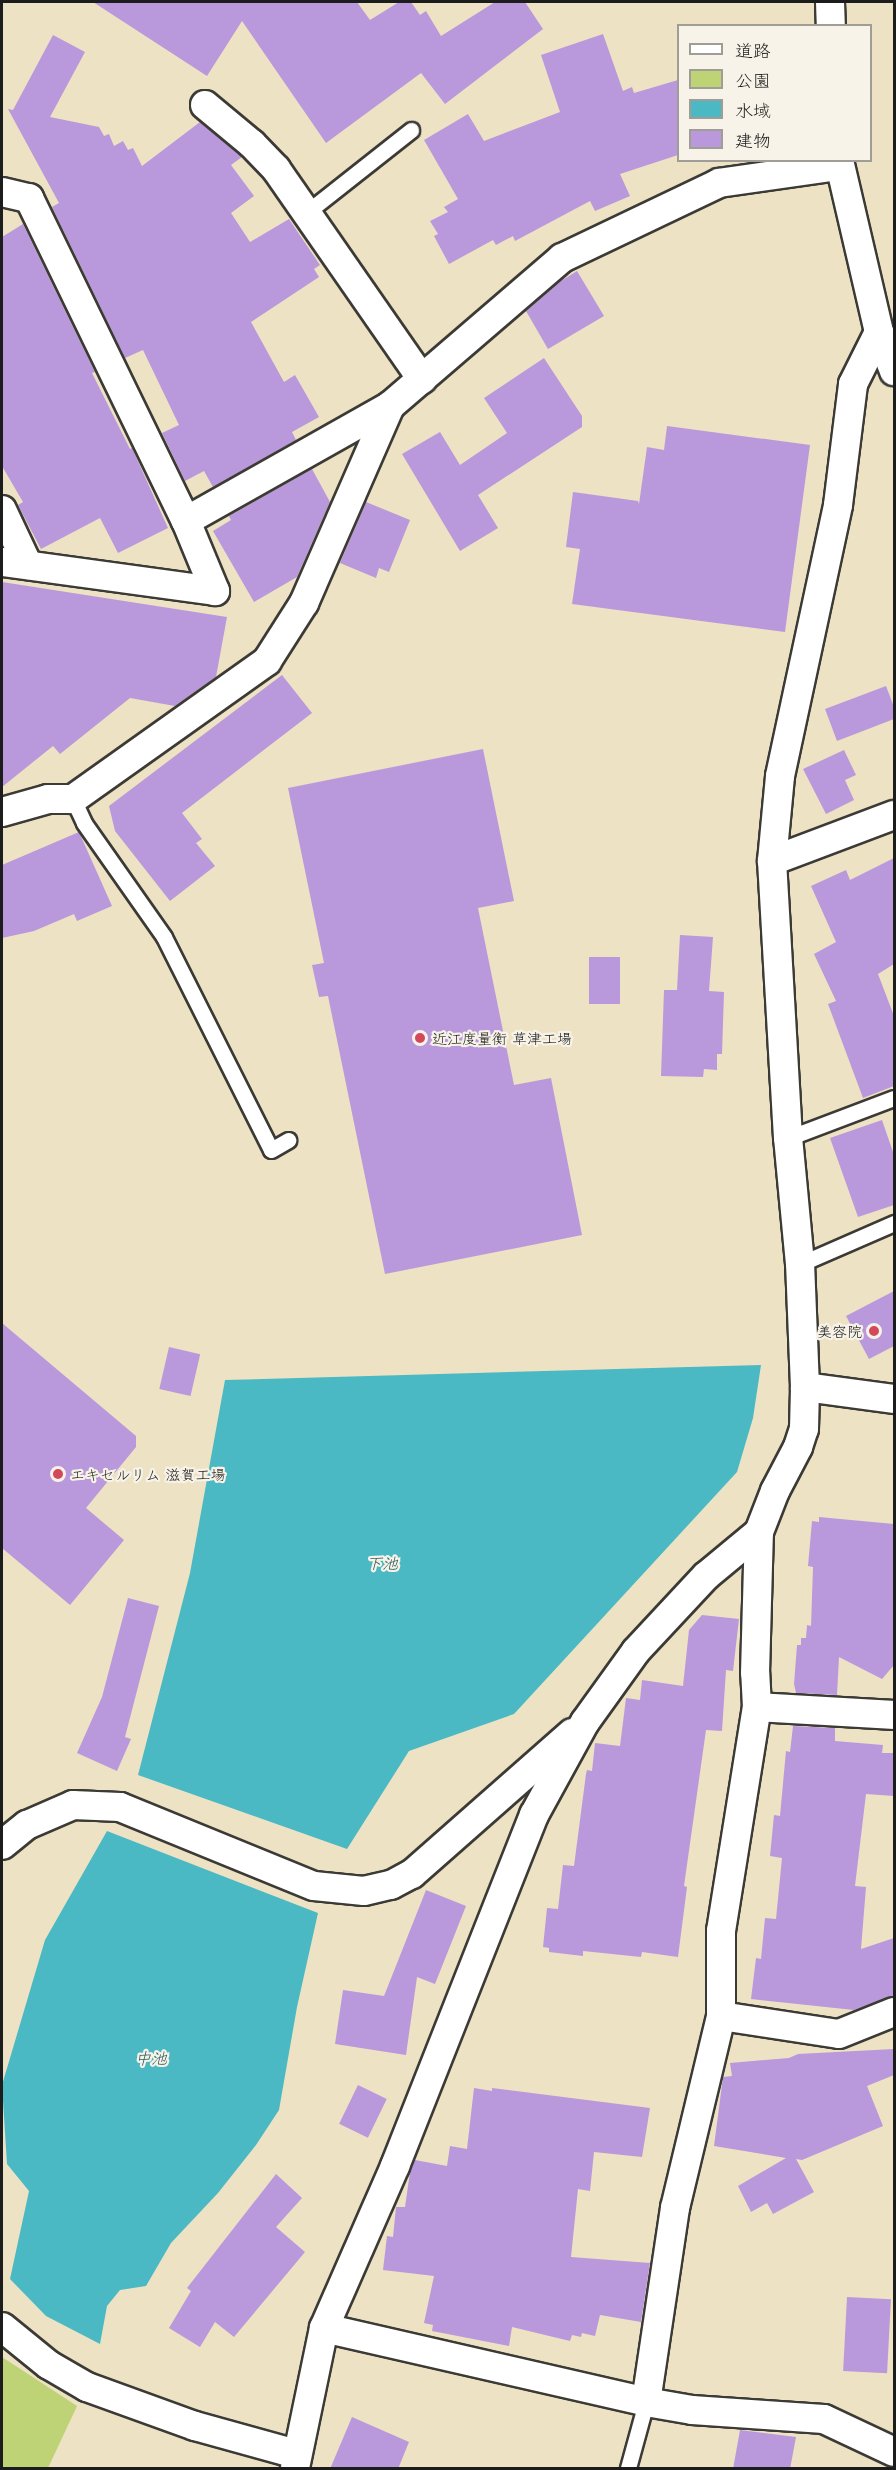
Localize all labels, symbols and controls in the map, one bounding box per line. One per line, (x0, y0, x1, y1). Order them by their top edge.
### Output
legend (677, 24, 872, 162)
text: 道路 (735, 36, 771, 63)
text: 公園 (735, 66, 771, 93)
text: 水域 (735, 96, 771, 123)
text: 建物 (735, 126, 771, 153)
place label: 近江度量衡 草津工場 (432, 1029, 572, 1047)
marker: 近江度量衡 草津工場 (413, 1031, 427, 1045)
place label: 美容院 (817, 1322, 862, 1340)
marker: 美容院 (867, 1324, 881, 1338)
place label: エキセルリム 滋賀工場 (70, 1465, 225, 1483)
marker: エキセルリム 滋賀工場 (51, 1467, 65, 1481)
water label: 下池 (366, 1552, 398, 1572)
water label: 中池 (135, 2047, 167, 2067)

